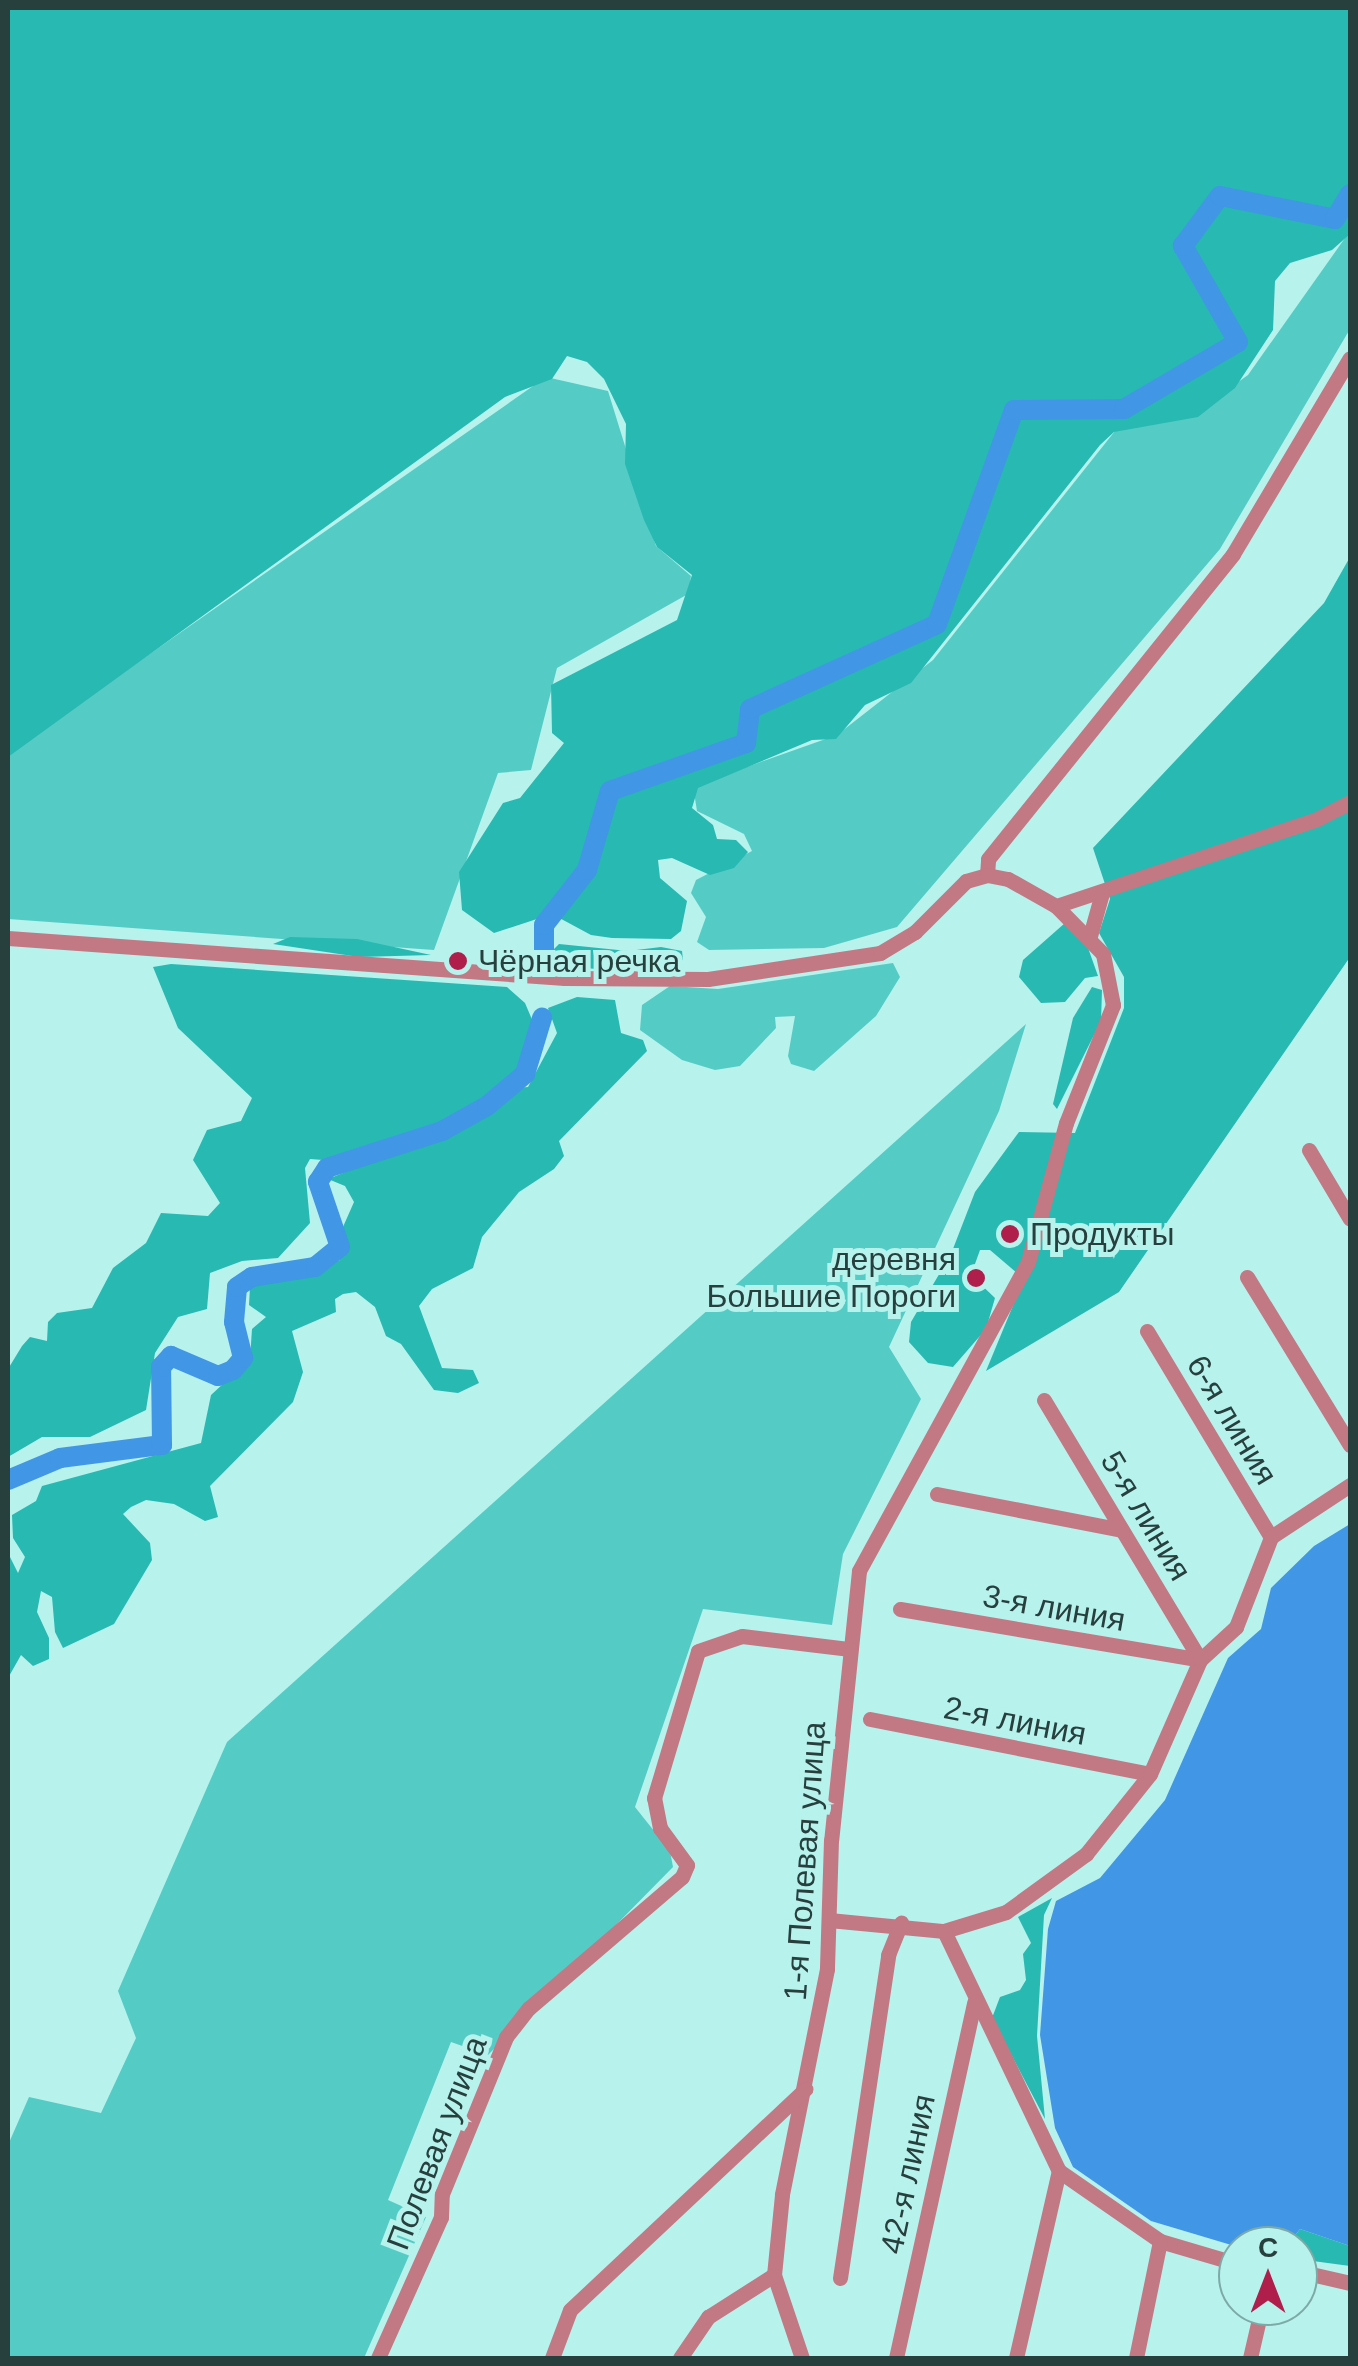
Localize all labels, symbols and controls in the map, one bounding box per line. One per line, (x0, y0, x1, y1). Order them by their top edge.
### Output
place label: Чёрная речка (478, 942, 680, 980)
marker: Чёрная речка (447, 950, 469, 972)
place label: Продукты (1030, 1215, 1175, 1253)
marker: Продукты (999, 1223, 1021, 1245)
place label: деревня Большие Пороги (706, 1241, 956, 1316)
marker: деревня Большие Пороги (965, 1267, 987, 1289)
street label: 6-я линия (1178, 1348, 1286, 1492)
street label: 5-я линия (1092, 1444, 1200, 1588)
street label: 3-я линия (980, 1577, 1128, 1639)
street label: 2-я линия (941, 1688, 1089, 1754)
street label: 1-я Полевая улица (776, 1720, 834, 2002)
street label: Полевая улица (379, 2031, 495, 2255)
street label: 42-я линия (872, 2091, 944, 2257)
north arrow (1218, 2226, 1318, 2326)
text: С (1258, 2232, 1278, 2263)

